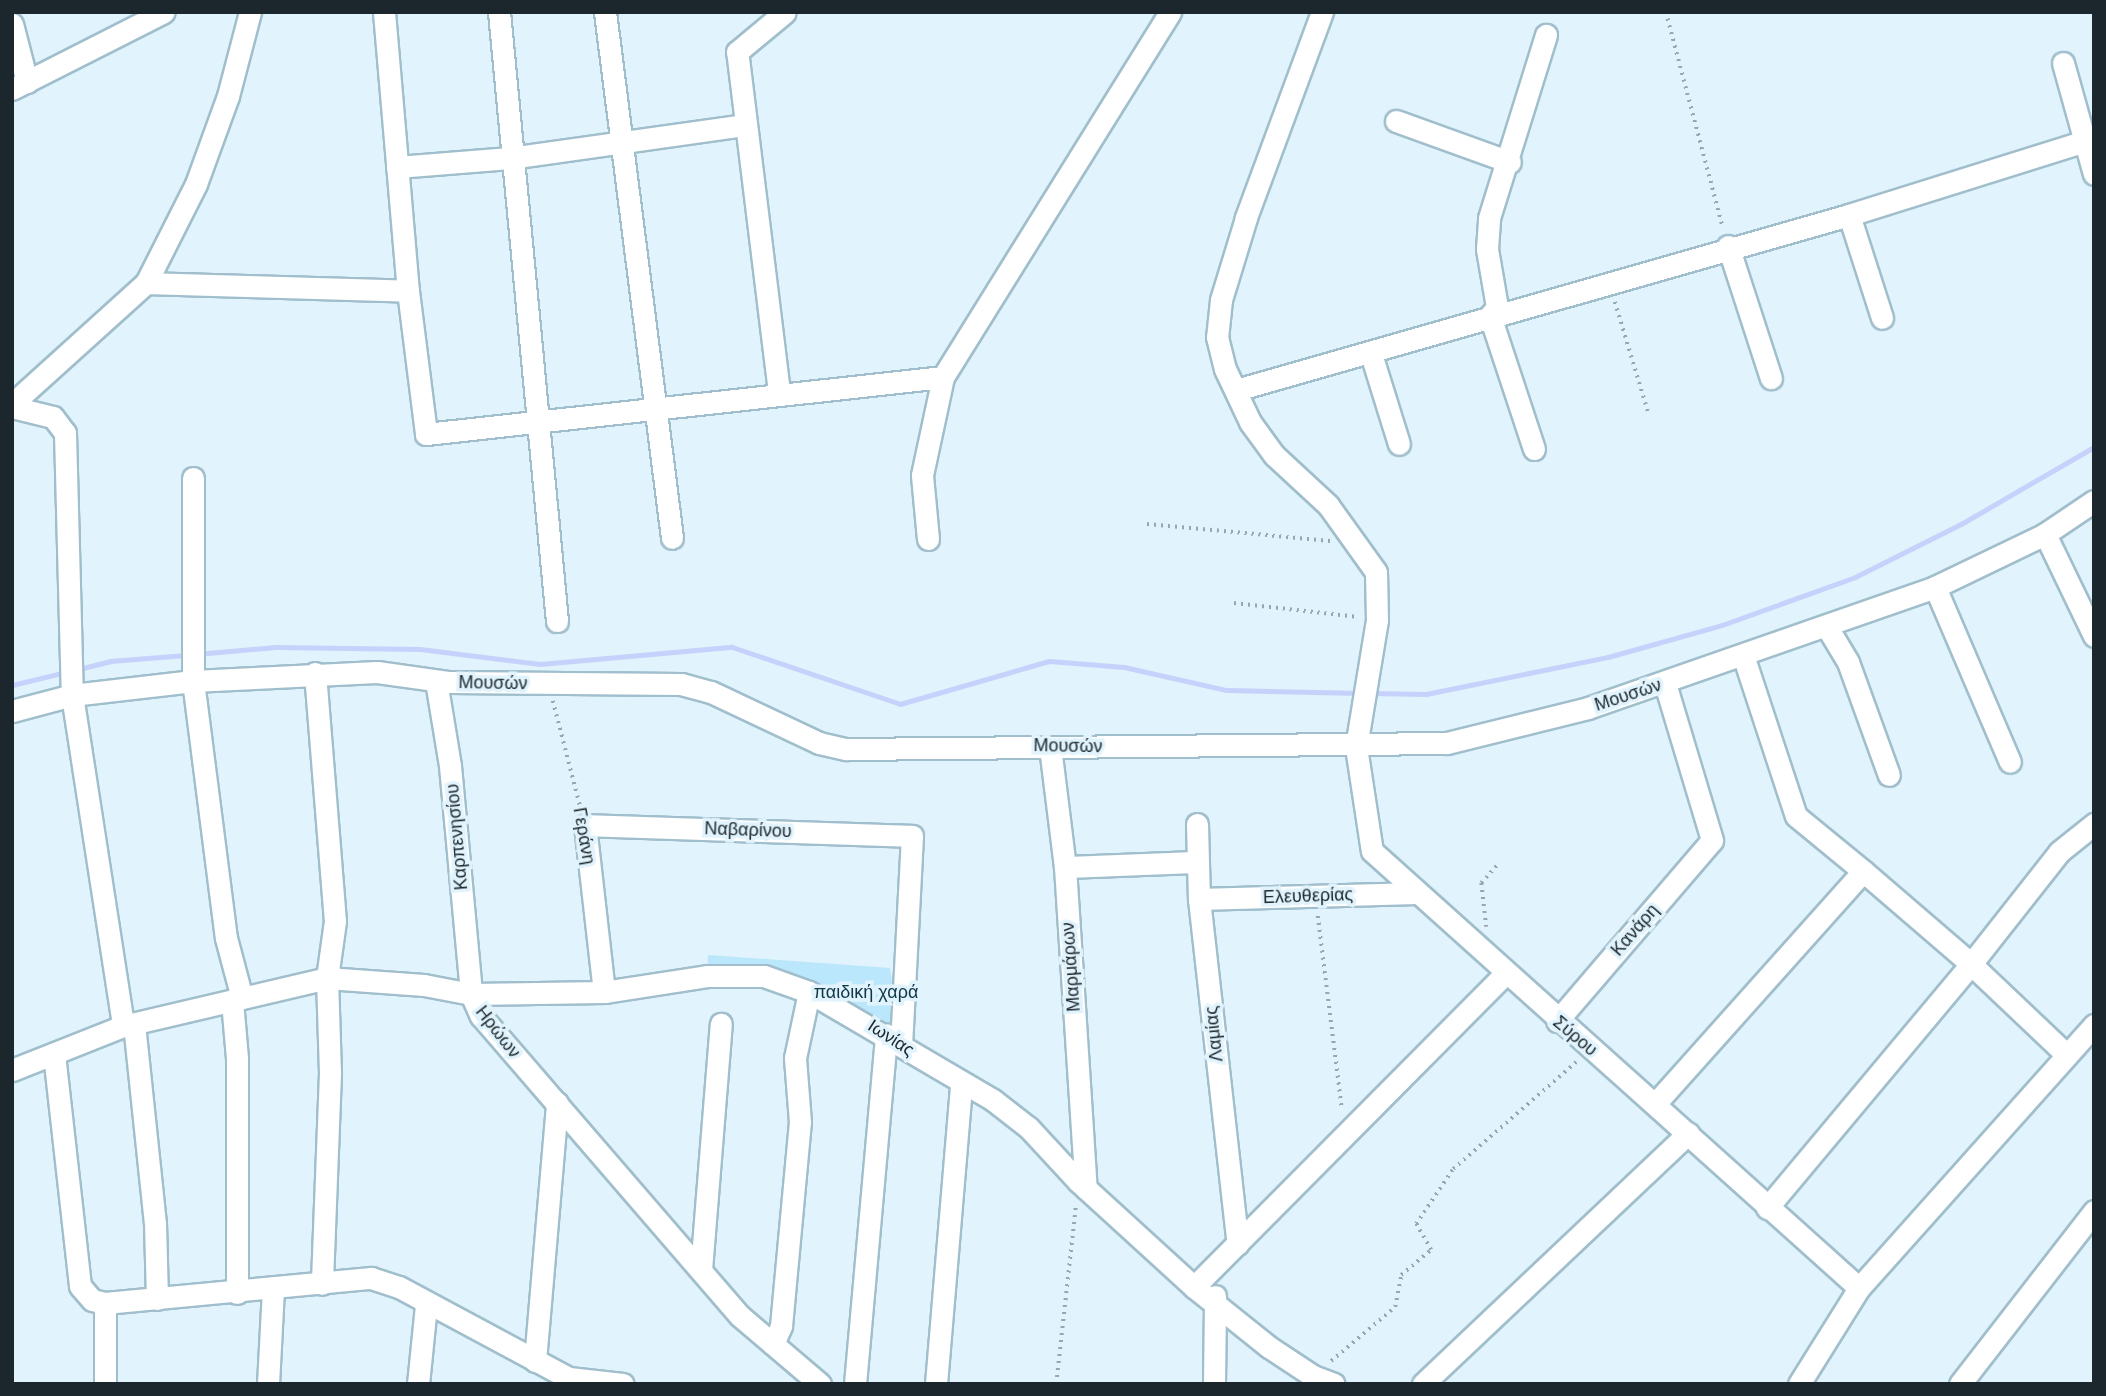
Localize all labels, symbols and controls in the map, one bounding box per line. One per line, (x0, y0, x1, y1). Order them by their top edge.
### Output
street label: Μουσών (458, 672, 528, 694)
street label: Μουσών (1592, 674, 1664, 716)
street label: Μουσών (1033, 735, 1103, 757)
street label: Καρπενησίου (442, 783, 472, 891)
street label: Γεράνη (568, 806, 600, 866)
street label: Ναβαρίνου (704, 818, 792, 842)
street label: Ελευθερίας (1263, 884, 1353, 908)
street label: Κανάρη (1607, 900, 1663, 960)
street label: Μαρμάρων (1057, 922, 1085, 1012)
park label: παιδική χαρά (814, 981, 918, 1003)
street label: Ηρώων (471, 1002, 525, 1062)
street label: Λαμίας (1200, 1005, 1228, 1063)
street label: Σύρου (1548, 1011, 1602, 1061)
street label: Ιωνίας (864, 1015, 918, 1061)

